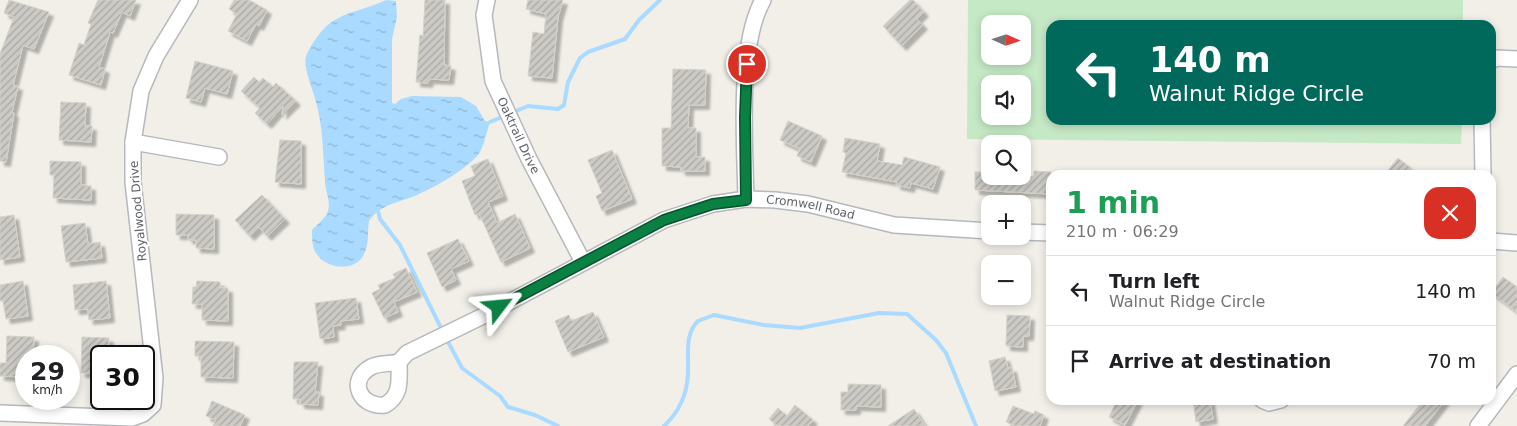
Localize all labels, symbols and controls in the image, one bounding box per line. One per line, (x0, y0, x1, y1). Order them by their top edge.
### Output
north arrow (981, 15, 1031, 65)
map controls (981, 15, 1031, 305)
icon: left (1066, 40, 1131, 105)
text: 140 m (1149, 40, 1271, 80)
pin (726, 43, 768, 85)
icon: arrive (733, 50, 761, 78)
button: sound (981, 75, 1031, 125)
text: Walnut Ridge Circle (1149, 81, 1364, 106)
street label: Oaktrail Drive (494, 95, 543, 176)
button: search (981, 135, 1031, 185)
street label: Royalwood Drive (127, 160, 149, 262)
text: 1 min (1066, 185, 1160, 220)
button: close (1424, 187, 1476, 239)
street label: Cromwell Road (766, 193, 856, 222)
button: + (981, 195, 1031, 245)
text: 210 m · 06:29 (1066, 222, 1179, 241)
button: − (981, 255, 1031, 305)
text: Turn left (1109, 270, 1200, 292)
icon: left (1066, 277, 1094, 305)
position arrow (472, 280, 524, 332)
text: 140 m (1415, 280, 1476, 302)
text: Walnut Ridge Circle (1109, 292, 1265, 311)
speed limit sign: 30 (90, 345, 155, 410)
icon: arrive (1066, 347, 1094, 375)
text: Arrive at destination (1109, 350, 1331, 372)
text: 70 m (1427, 350, 1476, 372)
text: 29 (30, 357, 65, 386)
text: km/h (32, 383, 63, 397)

